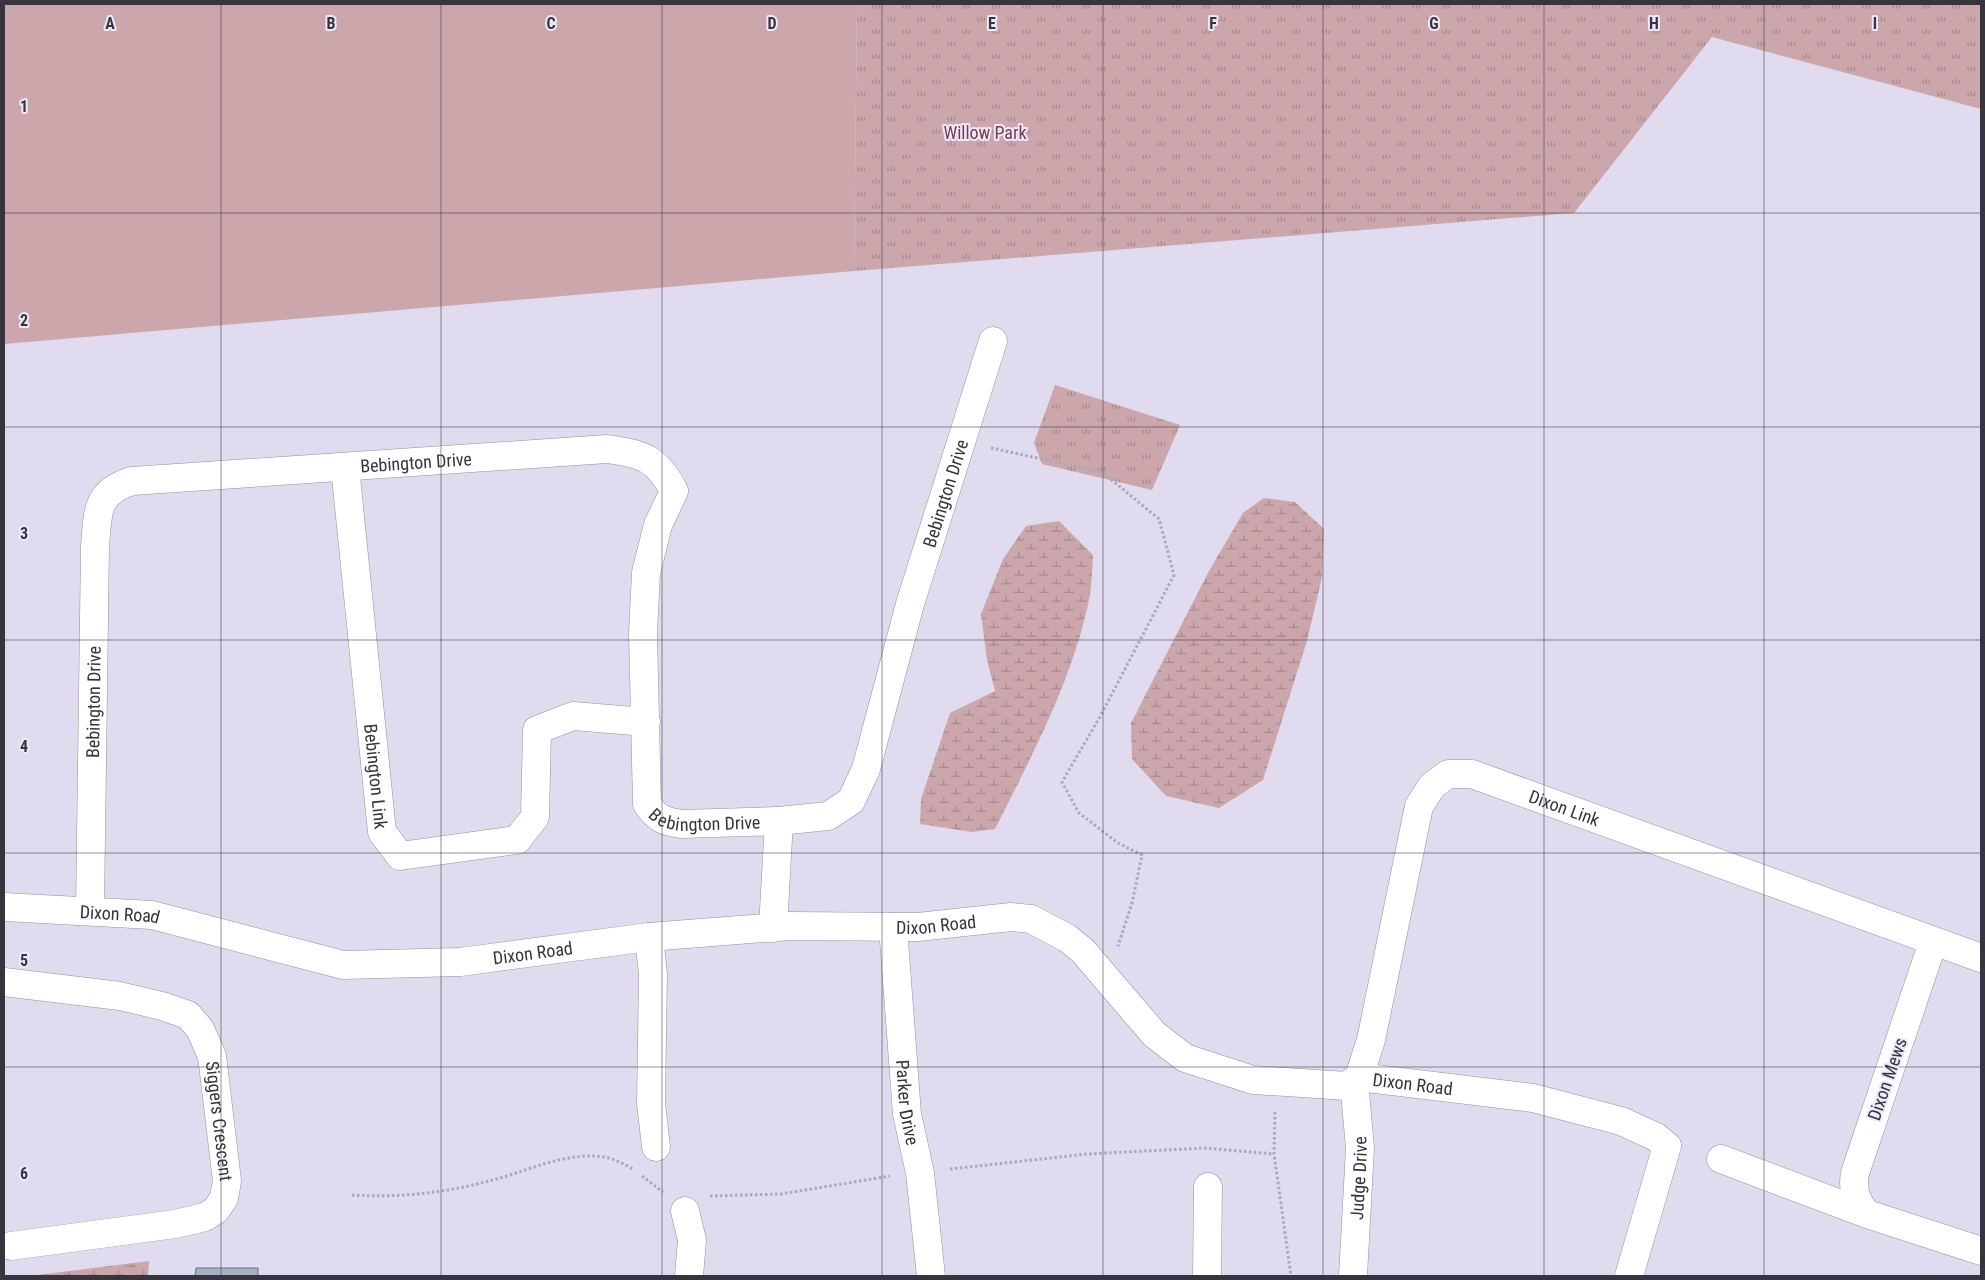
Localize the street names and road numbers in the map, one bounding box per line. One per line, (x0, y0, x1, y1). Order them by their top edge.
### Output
street label: Bebington Drive (918, 437, 972, 550)
street label: Bebington Drive (359, 448, 473, 476)
street label: Bebington Drive (82, 646, 104, 758)
street label: Bebington Link (361, 723, 392, 830)
street label: Dixon Link (1526, 785, 1603, 830)
street label: Bebington Drive (645, 803, 761, 835)
street label: Dixon Road (79, 901, 162, 927)
street label: Dixon Road (896, 910, 977, 938)
street label: Dixon Road (492, 937, 574, 968)
street label: Dixon Mews (1863, 1035, 1911, 1123)
street label: Parker Drive (892, 1059, 924, 1147)
street label: Siggers Crescent (202, 1060, 237, 1182)
street label: Dixon Road (1372, 1068, 1454, 1099)
street label: Judge Drive (1346, 1135, 1371, 1221)

